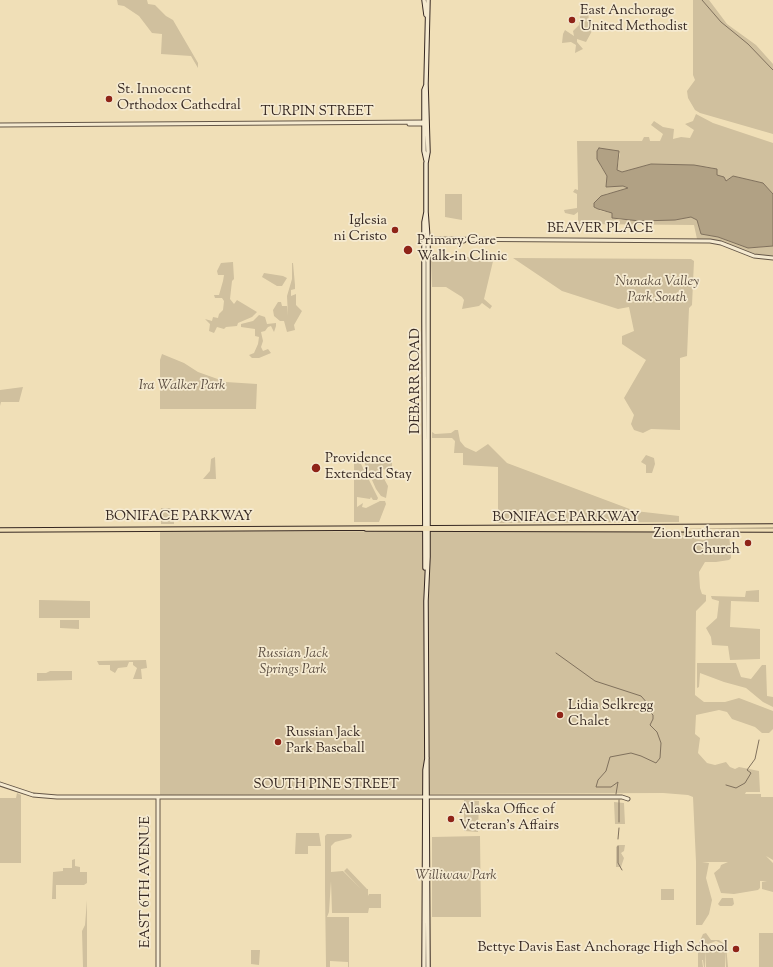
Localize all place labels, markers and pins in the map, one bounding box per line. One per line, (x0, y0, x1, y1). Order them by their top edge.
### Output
place label: East Anchorage United Methodist (580, 4, 688, 36)
marker: East Anchorage United Methodist (567, 15, 577, 25)
place label: St. Innocent Orthodox Cathedral (117, 83, 241, 116)
marker: St. Innocent Orthodox Cathedral (104, 94, 114, 104)
place label: Iglesia ni Cristo (334, 214, 387, 246)
marker: Iglesia ni Cristo (390, 225, 400, 235)
place label: Primary Care Walk-in Clinic (417, 234, 507, 266)
marker: Primary Care Walk-in Clinic (402, 244, 414, 256)
place label: Providence Extended Stay (325, 452, 412, 484)
marker: Providence Extended Stay (310, 462, 322, 474)
place label: Zion Lutheran Church (653, 527, 740, 560)
marker: Zion Lutheran Church (743, 538, 753, 548)
place label: Lidia Selkregg Chalet (568, 699, 653, 732)
marker: Lidia Selkregg Chalet (555, 710, 565, 720)
place label: Russian Jack Park Baseball (286, 726, 365, 758)
marker: Russian Jack Park Baseball (273, 737, 283, 747)
place label: Alaska Office of Veteran's Affairs (459, 803, 559, 836)
marker: Alaska Office of Veteran's Affairs (446, 814, 456, 824)
place label: Bettye Davis East Anchorage High School (478, 941, 728, 957)
marker: Bettye Davis East Anchorage High School (731, 944, 741, 954)

